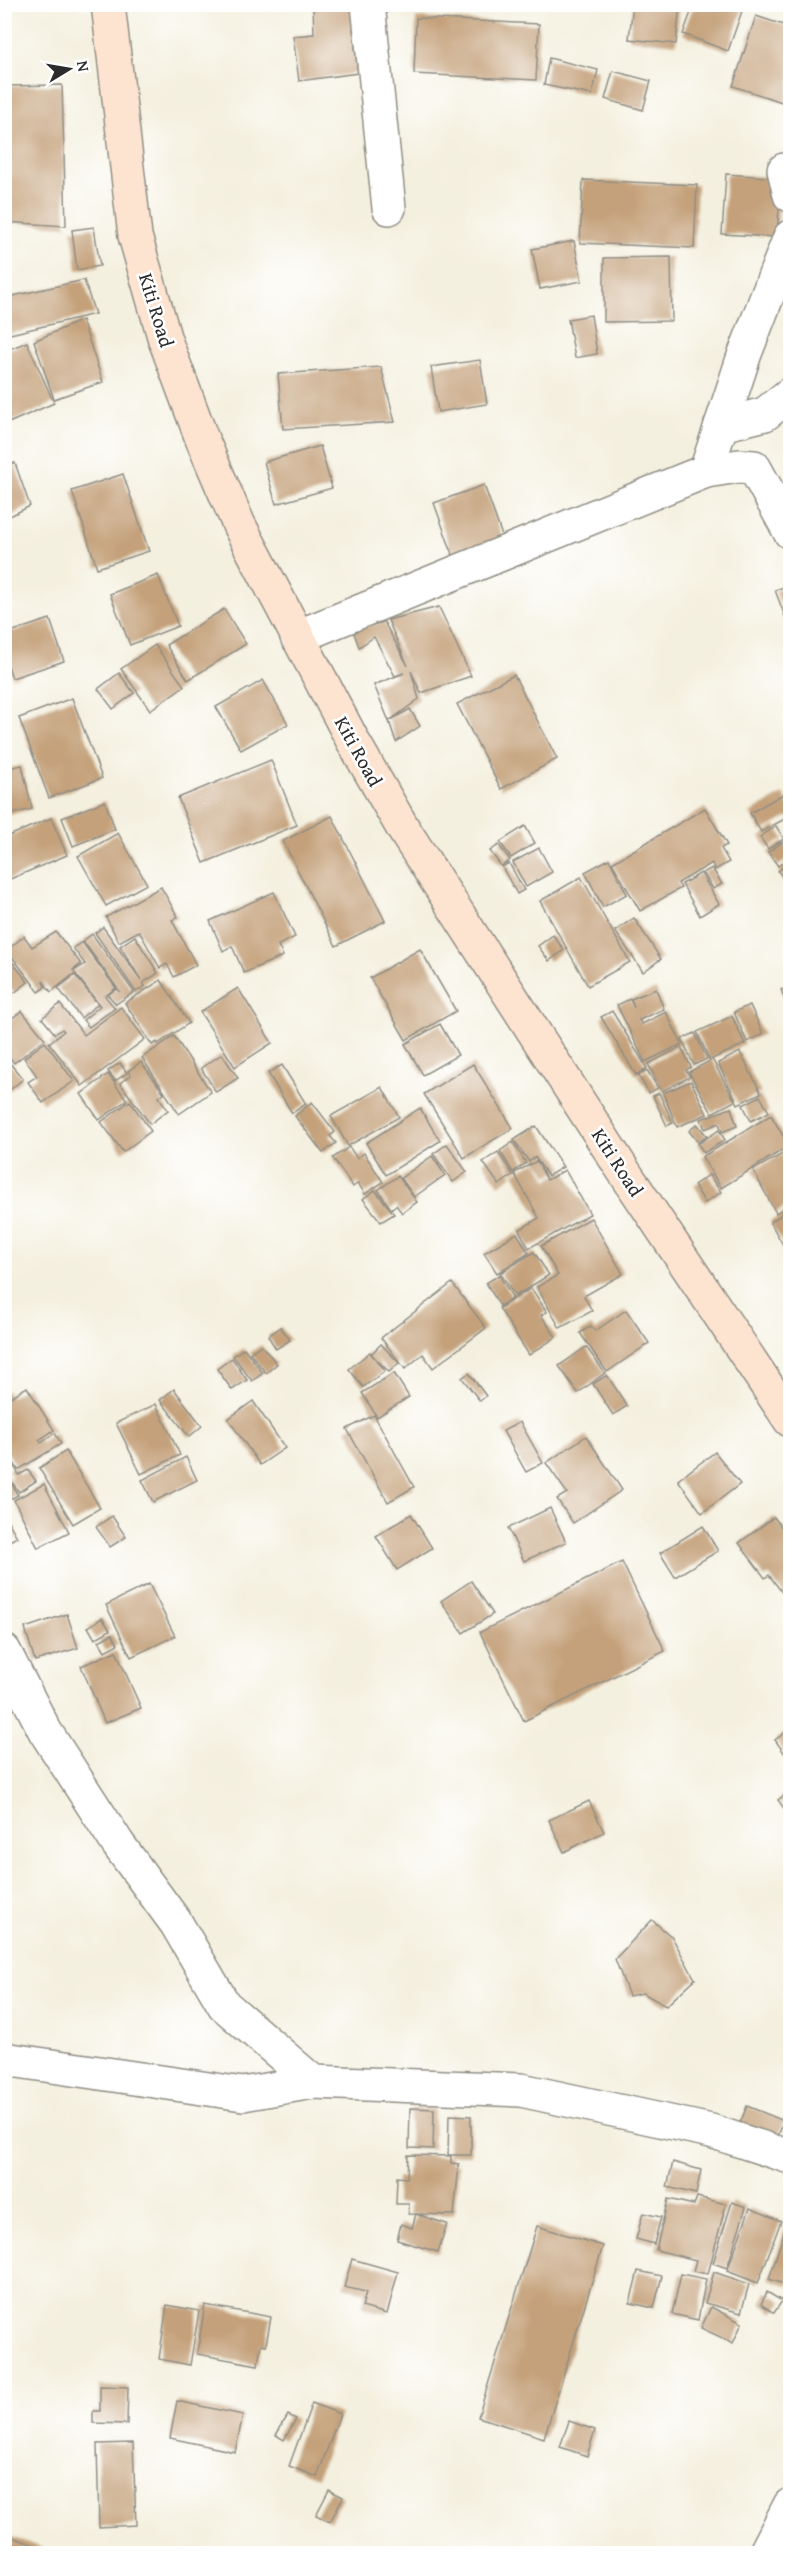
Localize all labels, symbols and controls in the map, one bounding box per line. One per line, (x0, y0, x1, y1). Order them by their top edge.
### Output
north arrow (39, 39, 99, 99)
text: N (71, 59, 97, 74)
street label: Kiti Road (132, 269, 182, 351)
street label: Kiti Road (328, 711, 390, 792)
street label: Kiti Road (585, 1122, 651, 1202)

